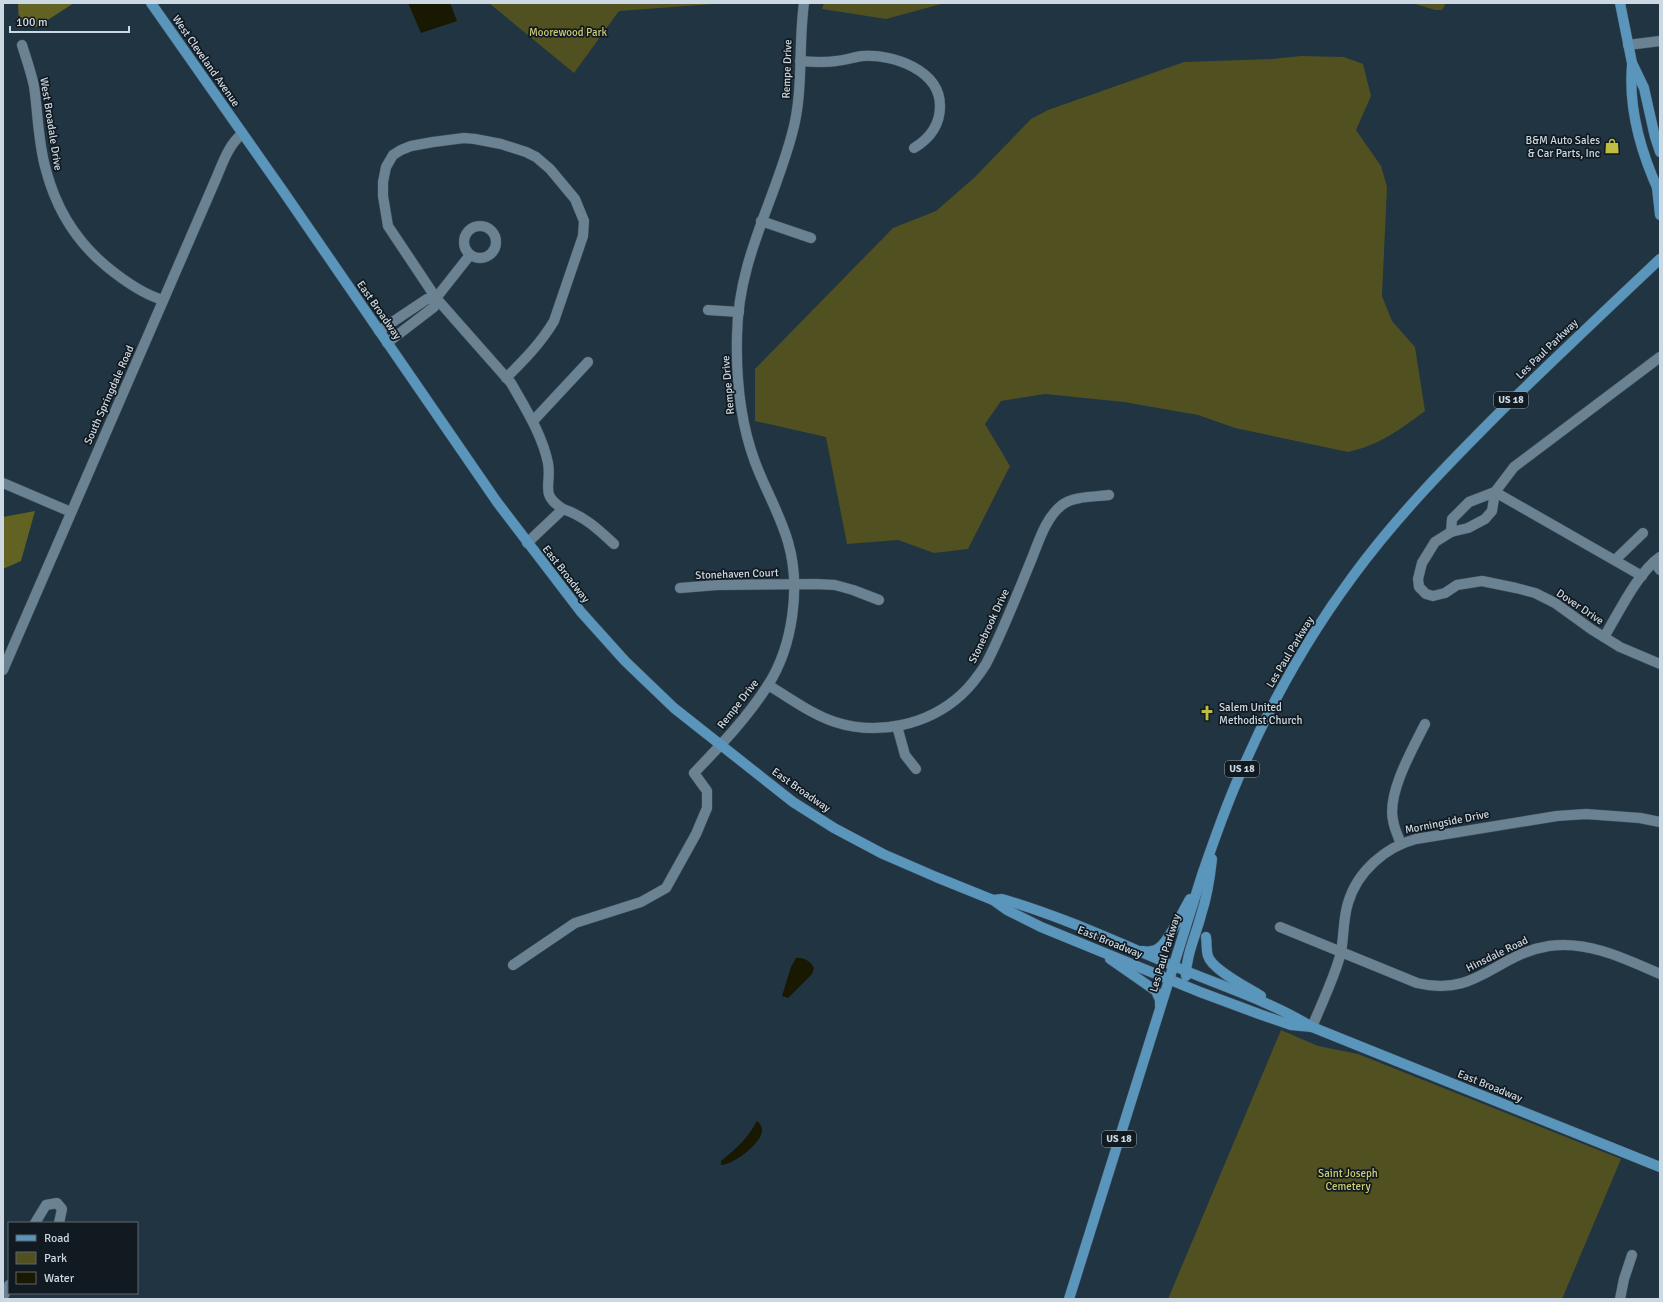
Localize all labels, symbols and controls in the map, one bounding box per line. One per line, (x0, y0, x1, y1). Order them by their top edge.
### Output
scale bar (10, 8, 129, 34)
street label: West Cleveland Avenue (170, 13, 242, 109)
text: 100 m (16, 15, 48, 30)
park label: Moorewood Park (529, 26, 608, 39)
street label: Rempe Drive (779, 39, 795, 99)
street label: West Broadale Drive (37, 76, 65, 172)
place label: B&M Auto Sales & Car Parts, Inc (1526, 134, 1600, 160)
shop icon: B&M Auto Sales & Car Parts, Inc (1603, 137, 1621, 155)
street label: East Broadway (354, 278, 405, 343)
street label: Les Paul Parkway (1513, 316, 1581, 382)
street label: South Springdale Road (81, 343, 137, 447)
street label: Rempe Drive (719, 355, 737, 415)
road number: US 18 (1494, 392, 1528, 408)
street label: East Broadway (540, 543, 593, 606)
street label: Stonehaven Court (695, 566, 779, 582)
street label: Dover Drive (1554, 586, 1606, 628)
street label: Stonebrook Drive (966, 587, 1012, 665)
street label: Les Paul Parkway (1264, 613, 1317, 690)
street label: Rempe Drive (715, 677, 761, 731)
place label: Salem United Methodist Church (1219, 701, 1302, 727)
church icon: Salem United Methodist Church (1198, 704, 1216, 722)
road number: US 18 (1225, 761, 1259, 777)
street label: East Broadway (769, 765, 834, 816)
street label: Morningside Drive (1404, 807, 1490, 837)
street label: Les Paul Parkway (1147, 912, 1183, 994)
street label: East Broadway (1076, 923, 1145, 961)
street label: Hinsdale Road (1464, 933, 1530, 975)
street label: East Broadway (1456, 1067, 1525, 1105)
road number: US 18 (1102, 1131, 1136, 1147)
park label: Saint Joseph Cemetery (1318, 1167, 1378, 1193)
legend (8, 1222, 138, 1294)
text: Road (44, 1231, 70, 1246)
text: Park (44, 1251, 67, 1266)
text: Water (44, 1271, 75, 1286)

